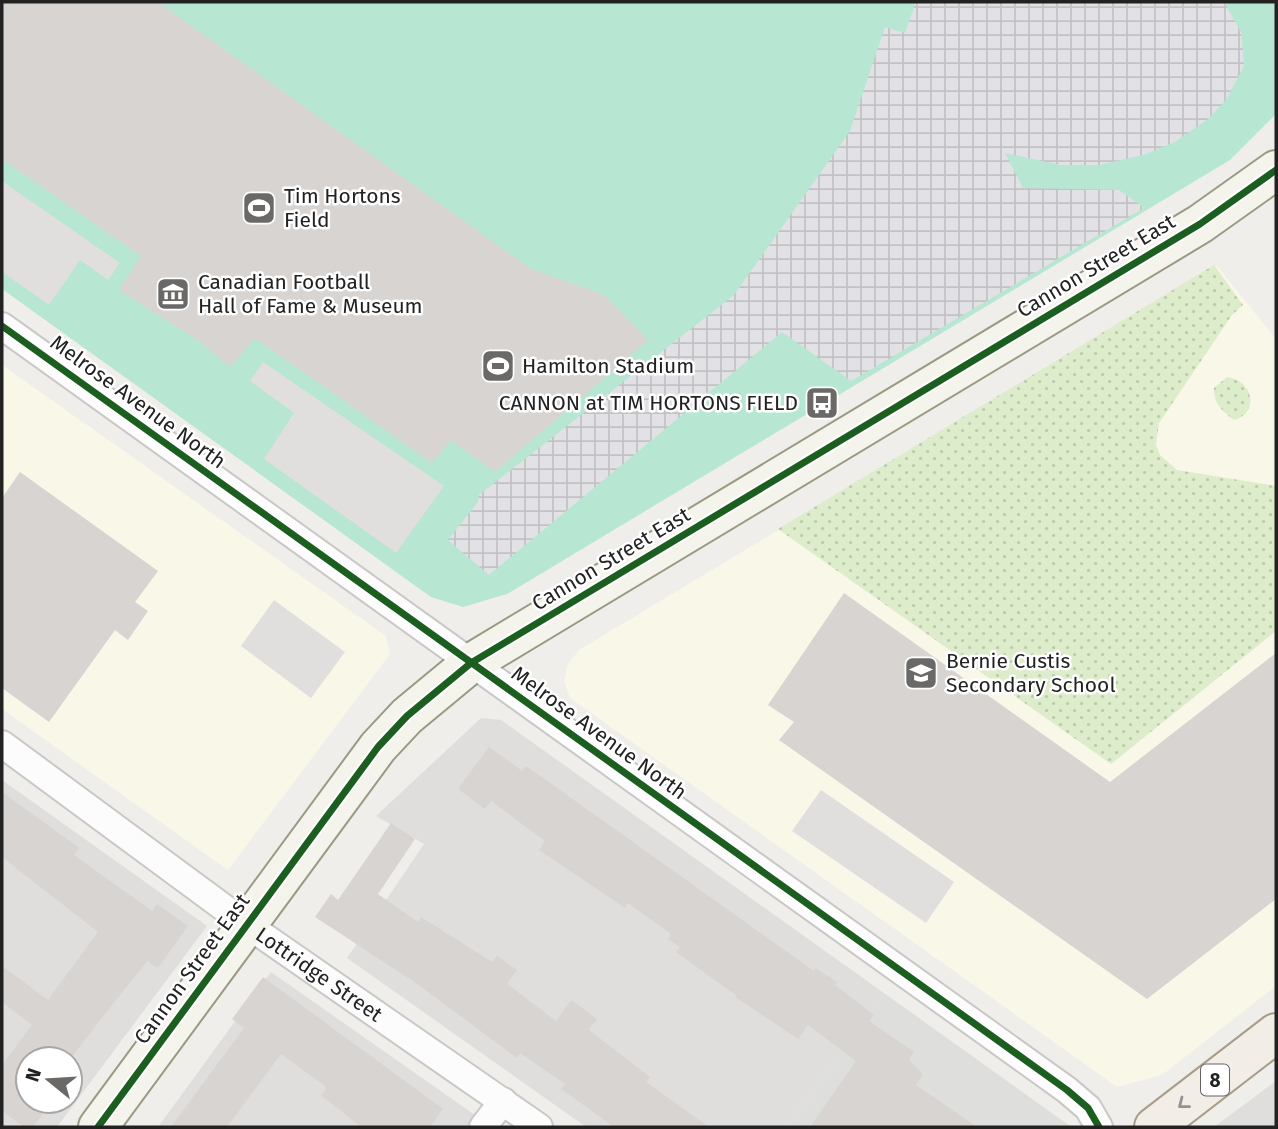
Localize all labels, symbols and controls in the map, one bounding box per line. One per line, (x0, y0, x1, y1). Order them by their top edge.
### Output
place label: Tim Hortons Field (284, 183, 401, 233)
sports icon: Tim Hortons Field (240, 189, 278, 227)
street label: Cannon Street East (1012, 208, 1180, 323)
place label: Canadian Football Hall of Fame & Museum (198, 269, 423, 319)
museum icon: Canadian Football Hall of Fame & Museum (154, 275, 192, 313)
street label: Melrose Avenue North (45, 330, 231, 474)
sports icon: Hamilton Stadium (479, 347, 517, 385)
place label: Hamilton Stadium (522, 353, 694, 379)
bus stop icon: CANNON at TIM HORTONS FIELD (803, 384, 841, 422)
place label: CANNON at TIM HORTONS FIELD (499, 390, 798, 416)
street label: Cannon Street East (527, 501, 695, 616)
place label: Bernie Custis Secondary School (946, 648, 1116, 698)
school or university icon: Bernie Custis Secondary School (902, 654, 940, 692)
street label: Melrose Avenue North (506, 661, 692, 805)
street label: Cannon Street East (129, 888, 256, 1049)
street label: Lottridge Street (250, 922, 388, 1028)
north arrow (14, 1045, 84, 1115)
road number: 8 (1201, 1064, 1229, 1096)
text: N (20, 1065, 46, 1084)
one-way arrow (1179, 1096, 1191, 1109)

